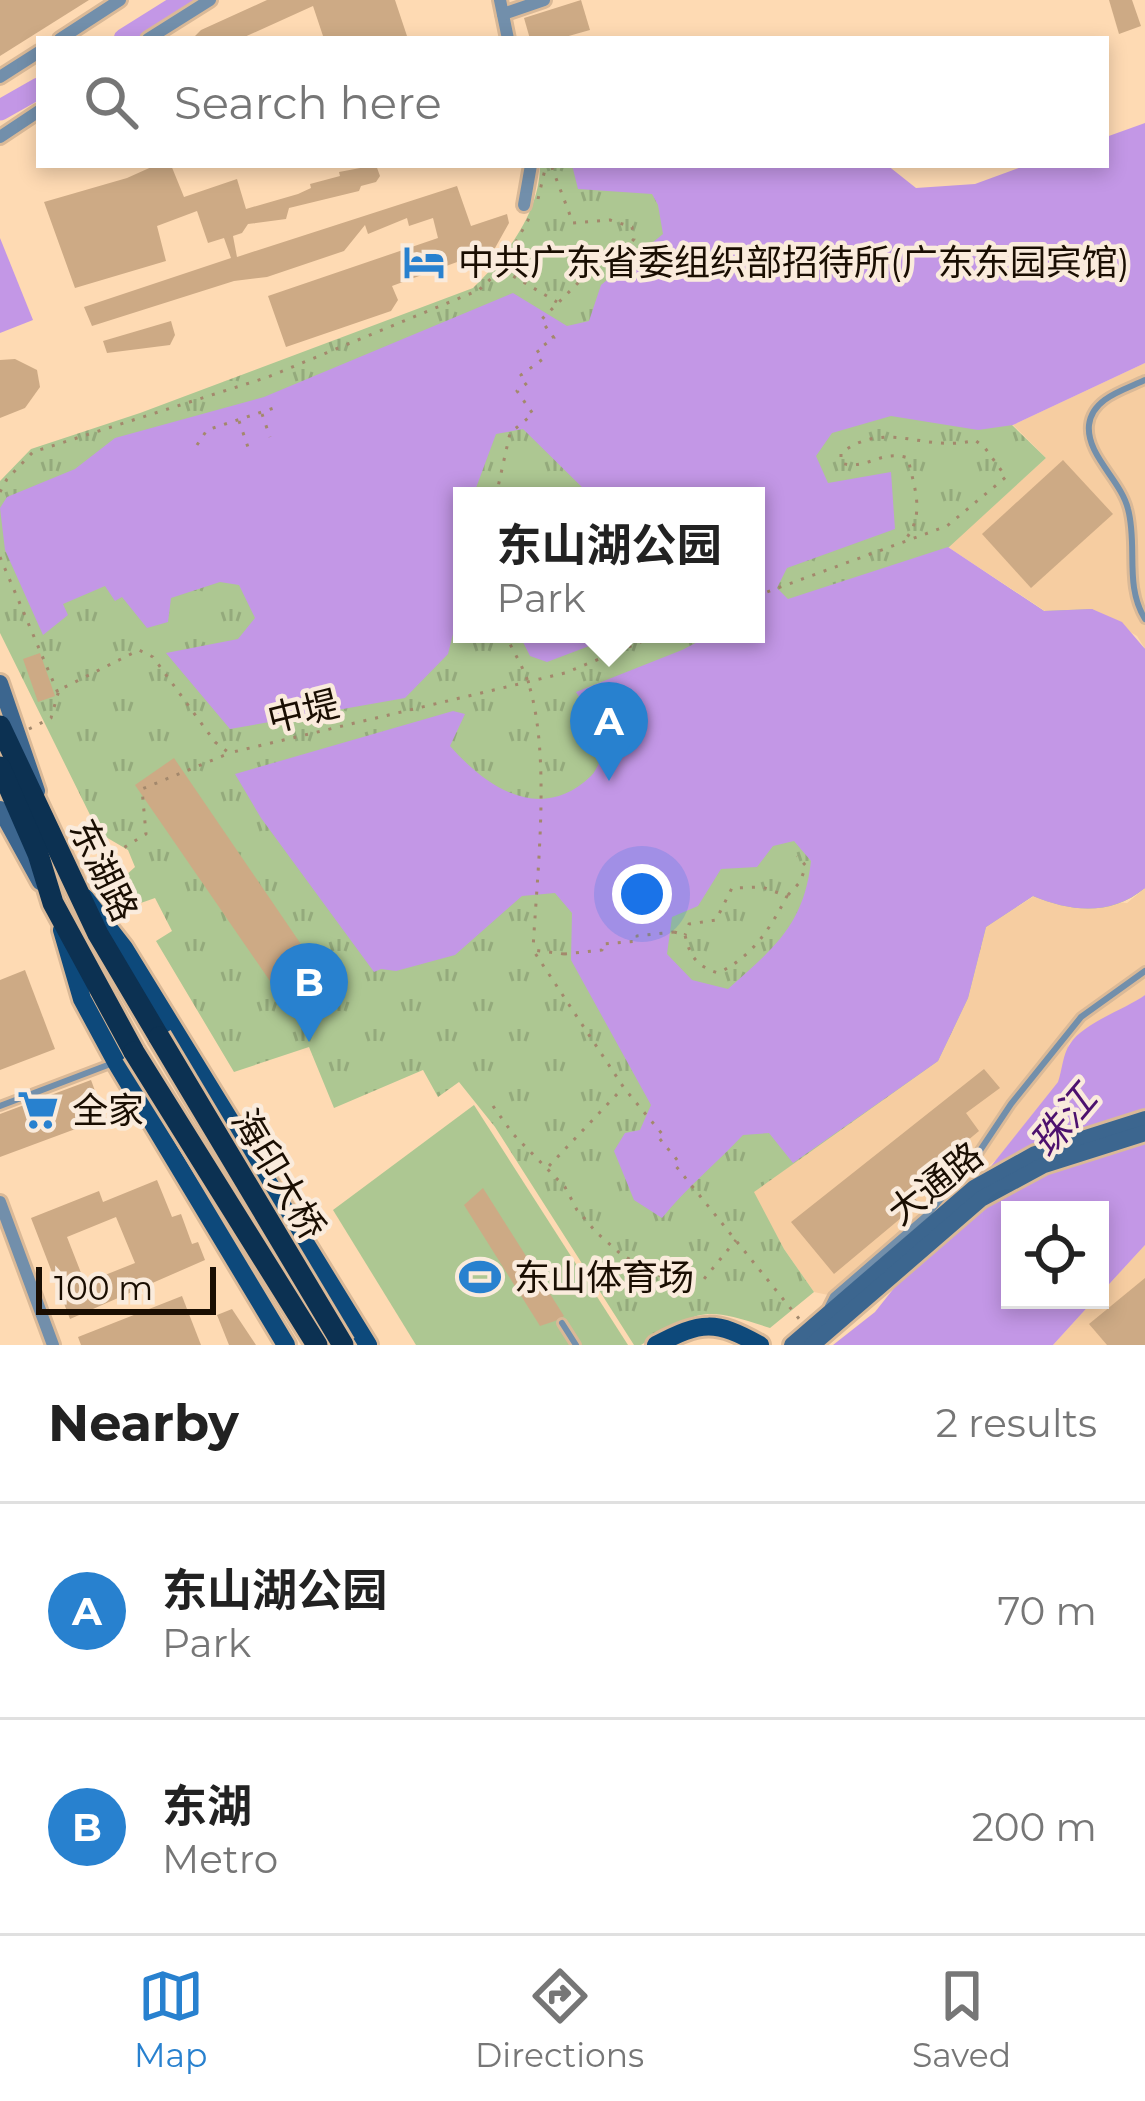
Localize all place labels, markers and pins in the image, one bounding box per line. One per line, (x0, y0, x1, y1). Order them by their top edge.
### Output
hotel icon: 中共广东省委组织部招待所(广东东园宾馆) (401, 239, 447, 285)
place label: 中共广东省委组织部招待所(广东东园宾馆) (458, 240, 1130, 284)
pin: A (570, 682, 648, 781)
pin: B (270, 943, 348, 1042)
supermarket icon: 全家 (15, 1087, 61, 1133)
place label: 全家 (72, 1088, 144, 1132)
sports icon: 东山体育场 (457, 1254, 503, 1300)
place label: 东山体育场 (514, 1255, 694, 1299)

